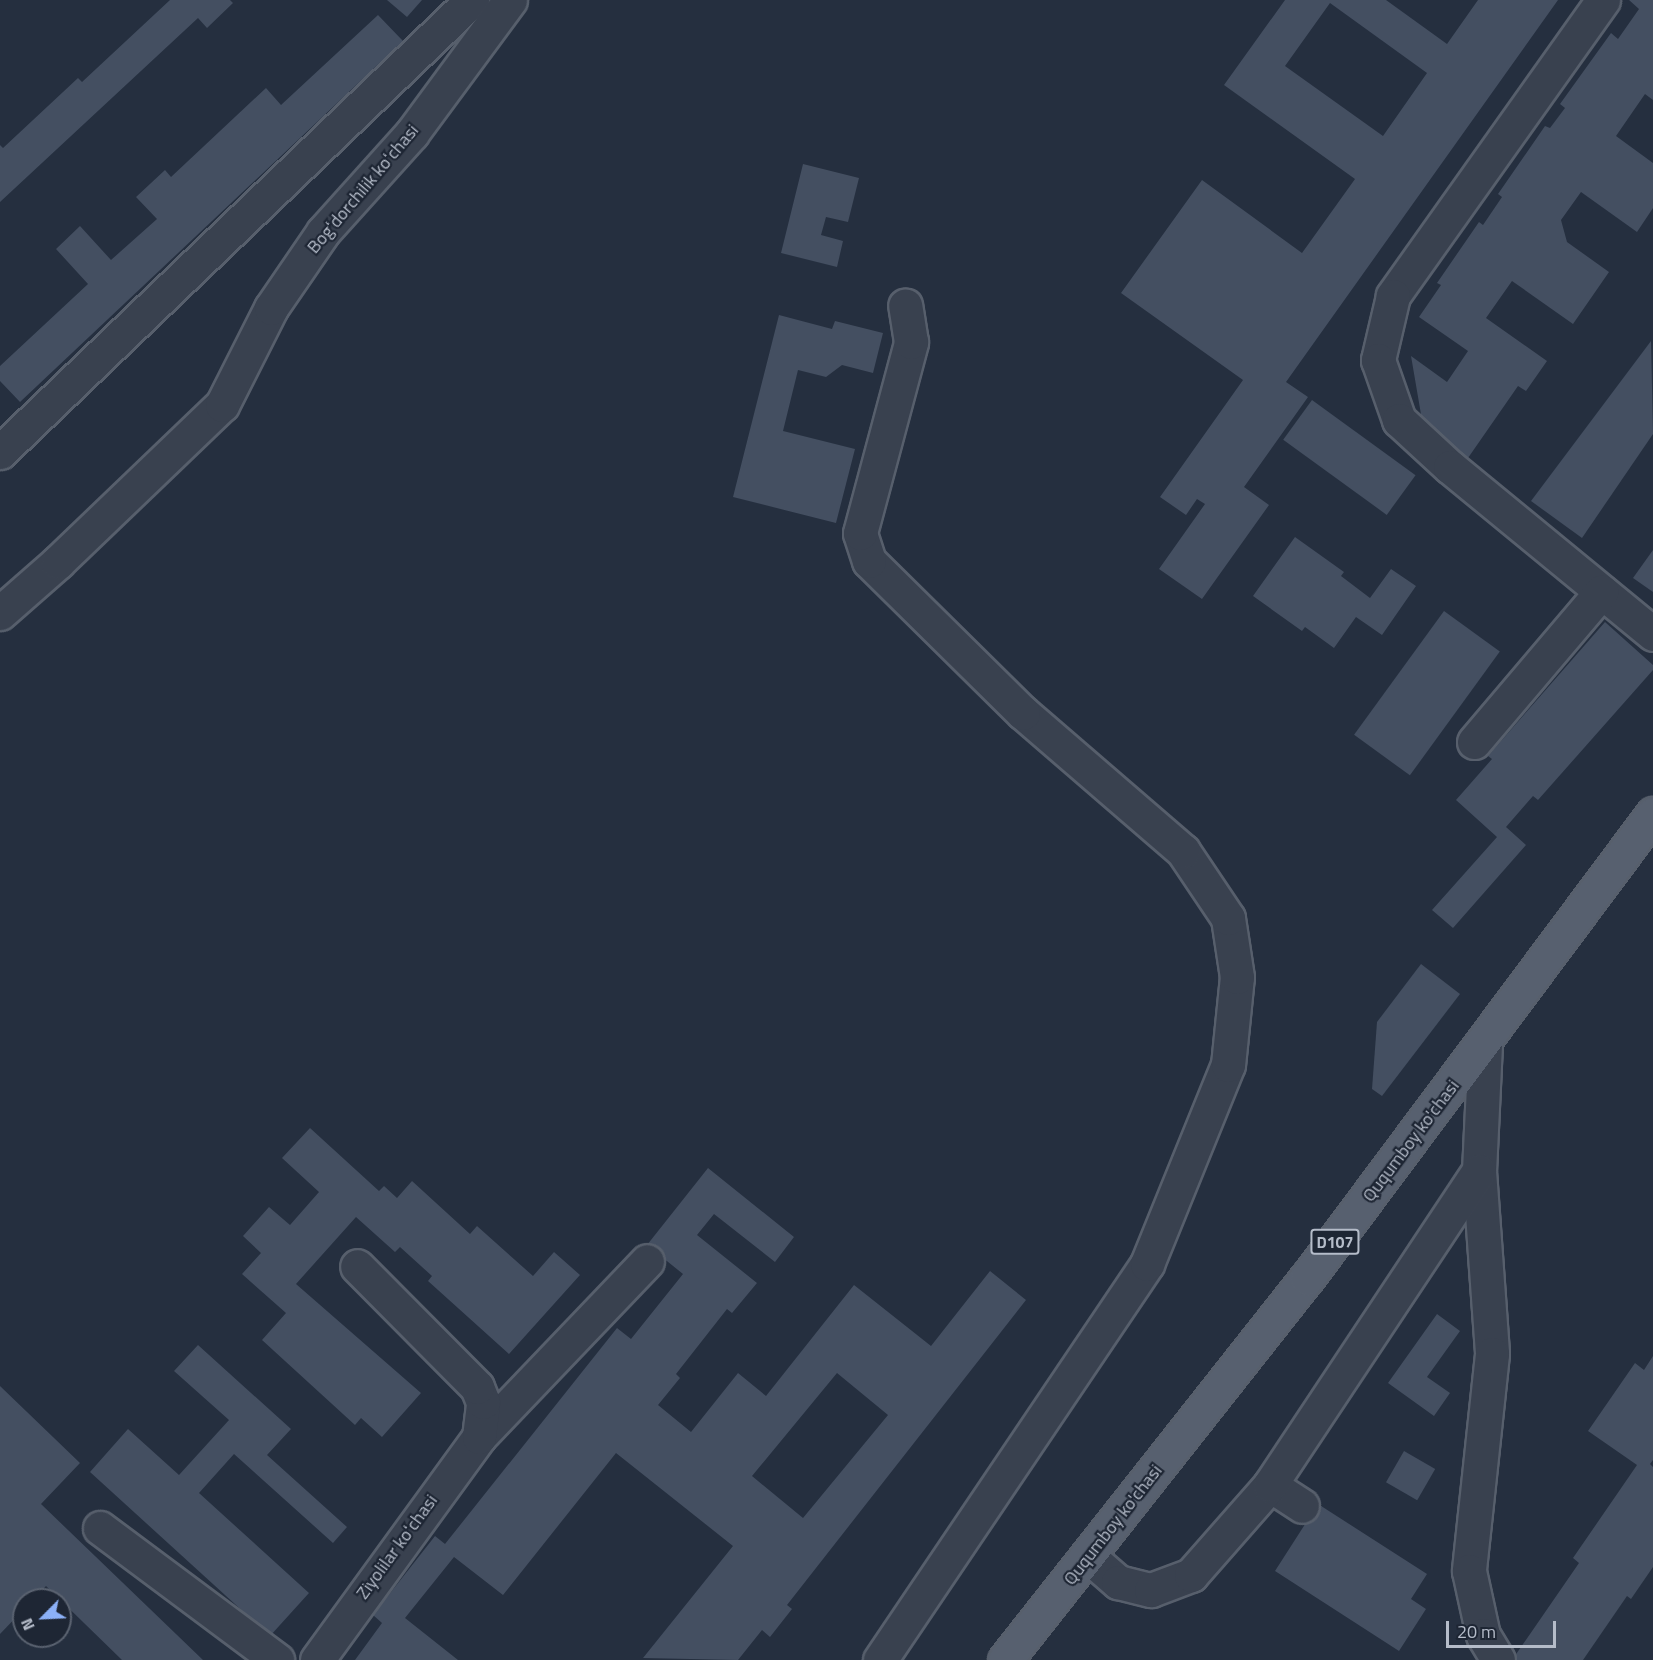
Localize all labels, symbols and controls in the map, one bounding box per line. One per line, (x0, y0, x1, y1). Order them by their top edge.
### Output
street label: Bogʻdorchilik koʻchasi (303, 120, 423, 258)
street label: Ququmboy ko'chasi (1358, 1076, 1464, 1206)
road number: D107 (1310, 1229, 1360, 1255)
street label: Ququmboy ko'chasi (1059, 1460, 1167, 1590)
street label: Ziyolilar koʻchasi (352, 1491, 442, 1603)
north arrow (12, 1588, 72, 1648)
scale bar (1449, 1609, 1558, 1647)
text: N (14, 1615, 41, 1634)
text: 20 m (1457, 1618, 1496, 1645)

